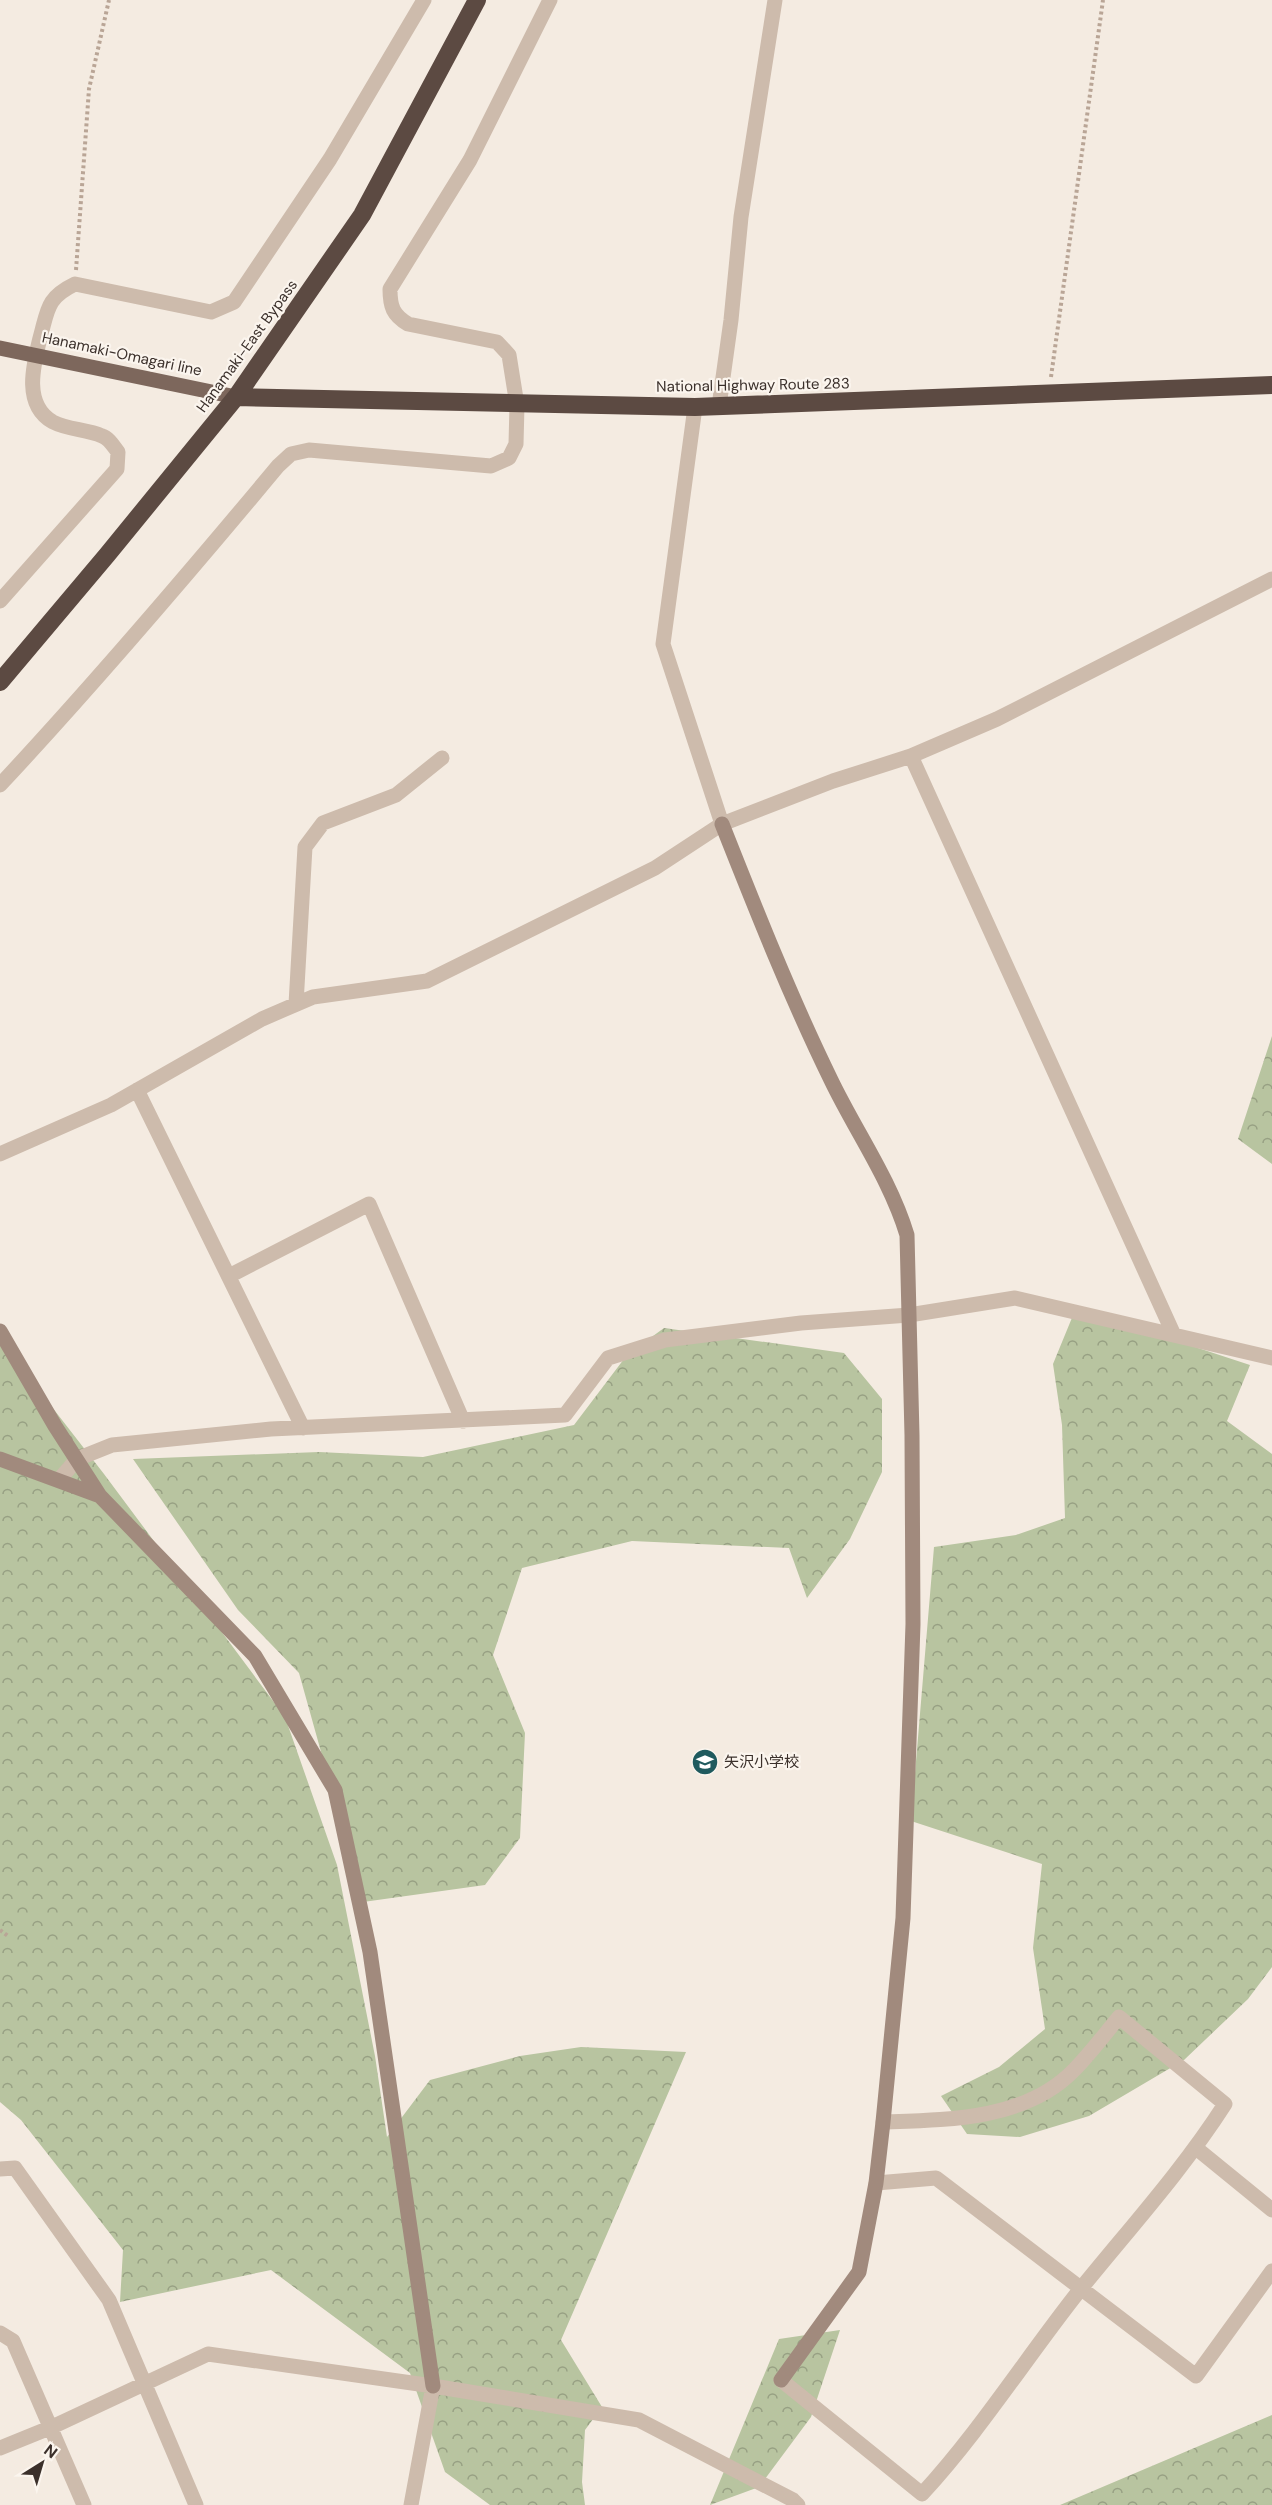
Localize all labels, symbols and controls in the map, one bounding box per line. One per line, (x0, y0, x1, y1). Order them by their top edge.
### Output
street label: Hanamaki-East Bypass (192, 276, 302, 416)
street label: Hanamaki-Omagari line (40, 327, 204, 381)
street label: National Highway Route 283 (656, 373, 850, 397)
school or university icon: 矢沢小学校 (690, 1747, 720, 1777)
place label: 矢沢小学校 (724, 1752, 799, 1772)
north arrow (12, 2433, 72, 2493)
text: N (40, 2440, 62, 2463)

